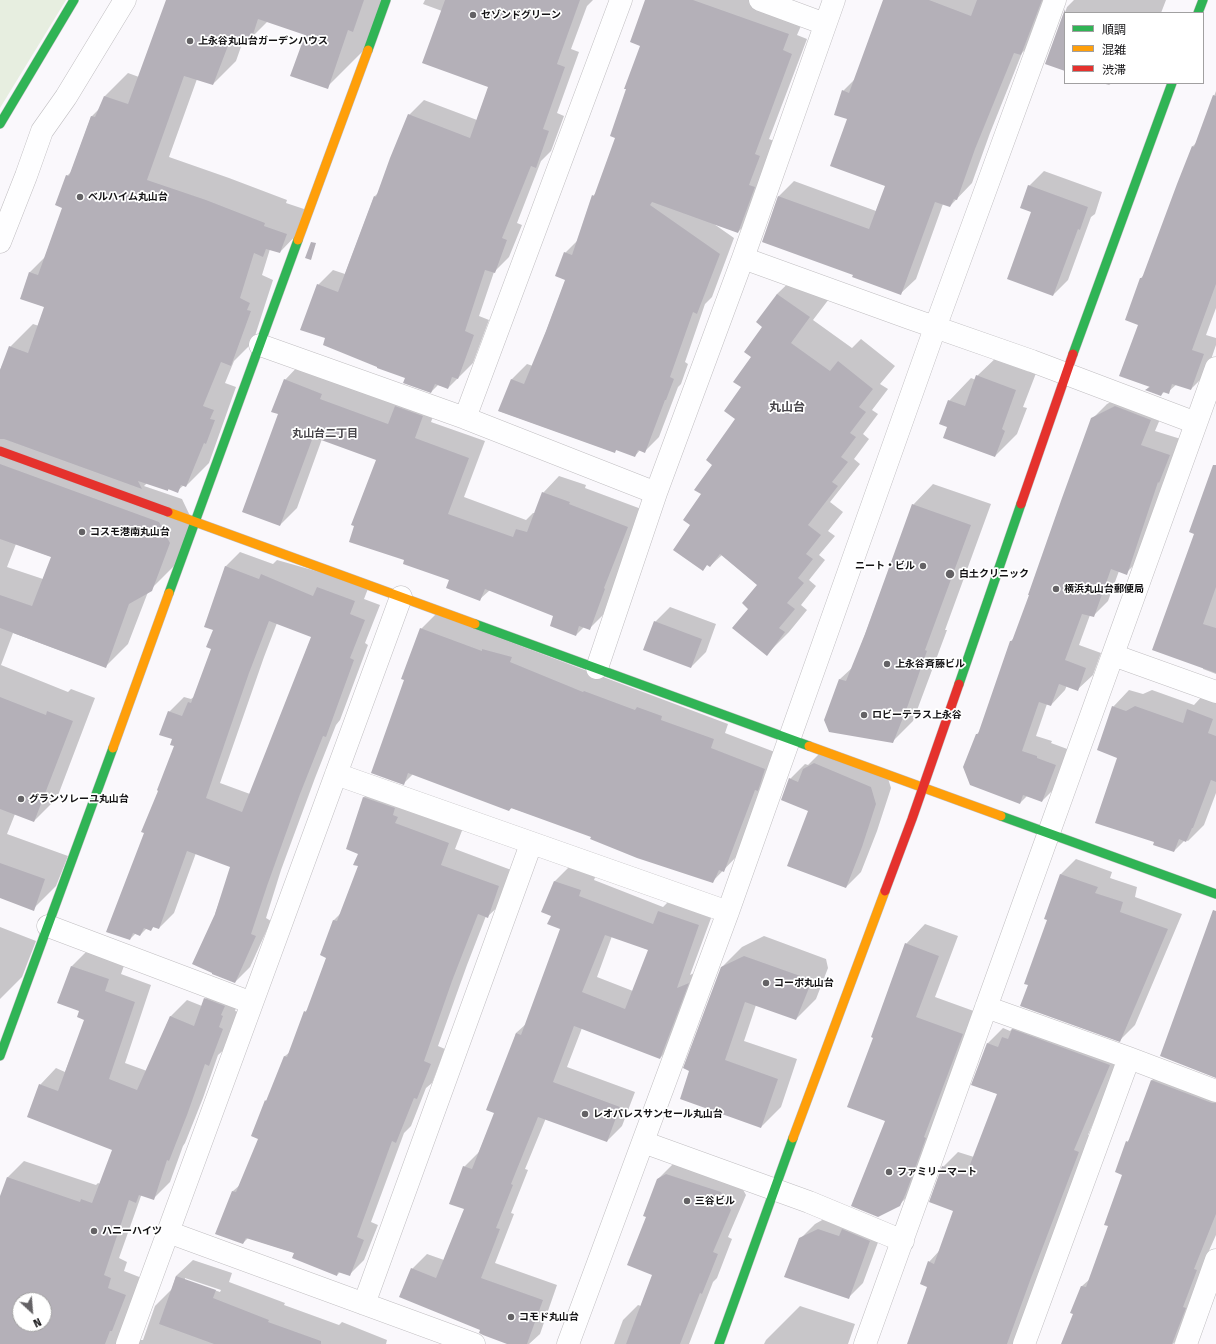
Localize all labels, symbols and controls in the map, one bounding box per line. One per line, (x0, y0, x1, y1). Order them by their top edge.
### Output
place label: セゾンドグリーン (481, 9, 561, 21)
marker: セゾンドグリーン (468, 10, 478, 20)
legend (1064, 12, 1204, 84)
text: 順調 (1102, 23, 1126, 37)
place label: 上永谷丸山台ガーデンハウス (198, 35, 328, 47)
marker: 上永谷丸山台ガーデンハウス (185, 36, 195, 46)
text: 混雑 (1102, 43, 1126, 57)
text: 渋滞 (1102, 63, 1126, 77)
place label: ベルハイム丸山台 (88, 191, 168, 203)
marker: ベルハイム丸山台 (75, 192, 85, 202)
district label: 丸山台 (769, 401, 805, 415)
district label: 丸山台二丁目 (292, 427, 358, 441)
place label: コスモ港南丸山台 (90, 526, 170, 538)
marker: コスモ港南丸山台 (77, 527, 87, 537)
place label: ニート・ビル (855, 560, 915, 572)
marker: ニート・ビル (918, 561, 928, 571)
marker: 白土クリニック (944, 568, 956, 580)
place label: 白土クリニック (959, 568, 1029, 580)
place label: 横浜丸山台郵便局 (1064, 583, 1144, 595)
marker: 横浜丸山台郵便局 (1051, 584, 1061, 594)
place label: 上永谷斉藤ビル (895, 658, 965, 670)
marker: 上永谷斉藤ビル (882, 659, 892, 669)
place label: ロビーテラス上永谷 (872, 709, 962, 721)
marker: ロビーテラス上永谷 (859, 710, 869, 720)
place label: グランソレーユ丸山台 (29, 793, 129, 805)
marker: グランソレーユ丸山台 (16, 794, 26, 804)
place label: コーポ丸山台 (774, 977, 834, 989)
marker: コーポ丸山台 (761, 978, 771, 988)
place label: レオパレスサンセール丸山台 (593, 1108, 723, 1120)
marker: レオパレスサンセール丸山台 (580, 1109, 590, 1119)
place label: ファミリーマート (897, 1166, 977, 1178)
marker: ファミリーマート (884, 1167, 894, 1177)
place label: 三谷ビル (695, 1195, 735, 1207)
marker: 三谷ビル (682, 1196, 692, 1206)
place label: ハニーハイツ (102, 1225, 162, 1237)
marker: ハニーハイツ (89, 1226, 99, 1236)
north arrow (12, 1292, 52, 1332)
place label: コモド丸山台 (519, 1311, 579, 1323)
marker: コモド丸山台 (506, 1312, 516, 1322)
text: N (31, 1315, 43, 1330)

